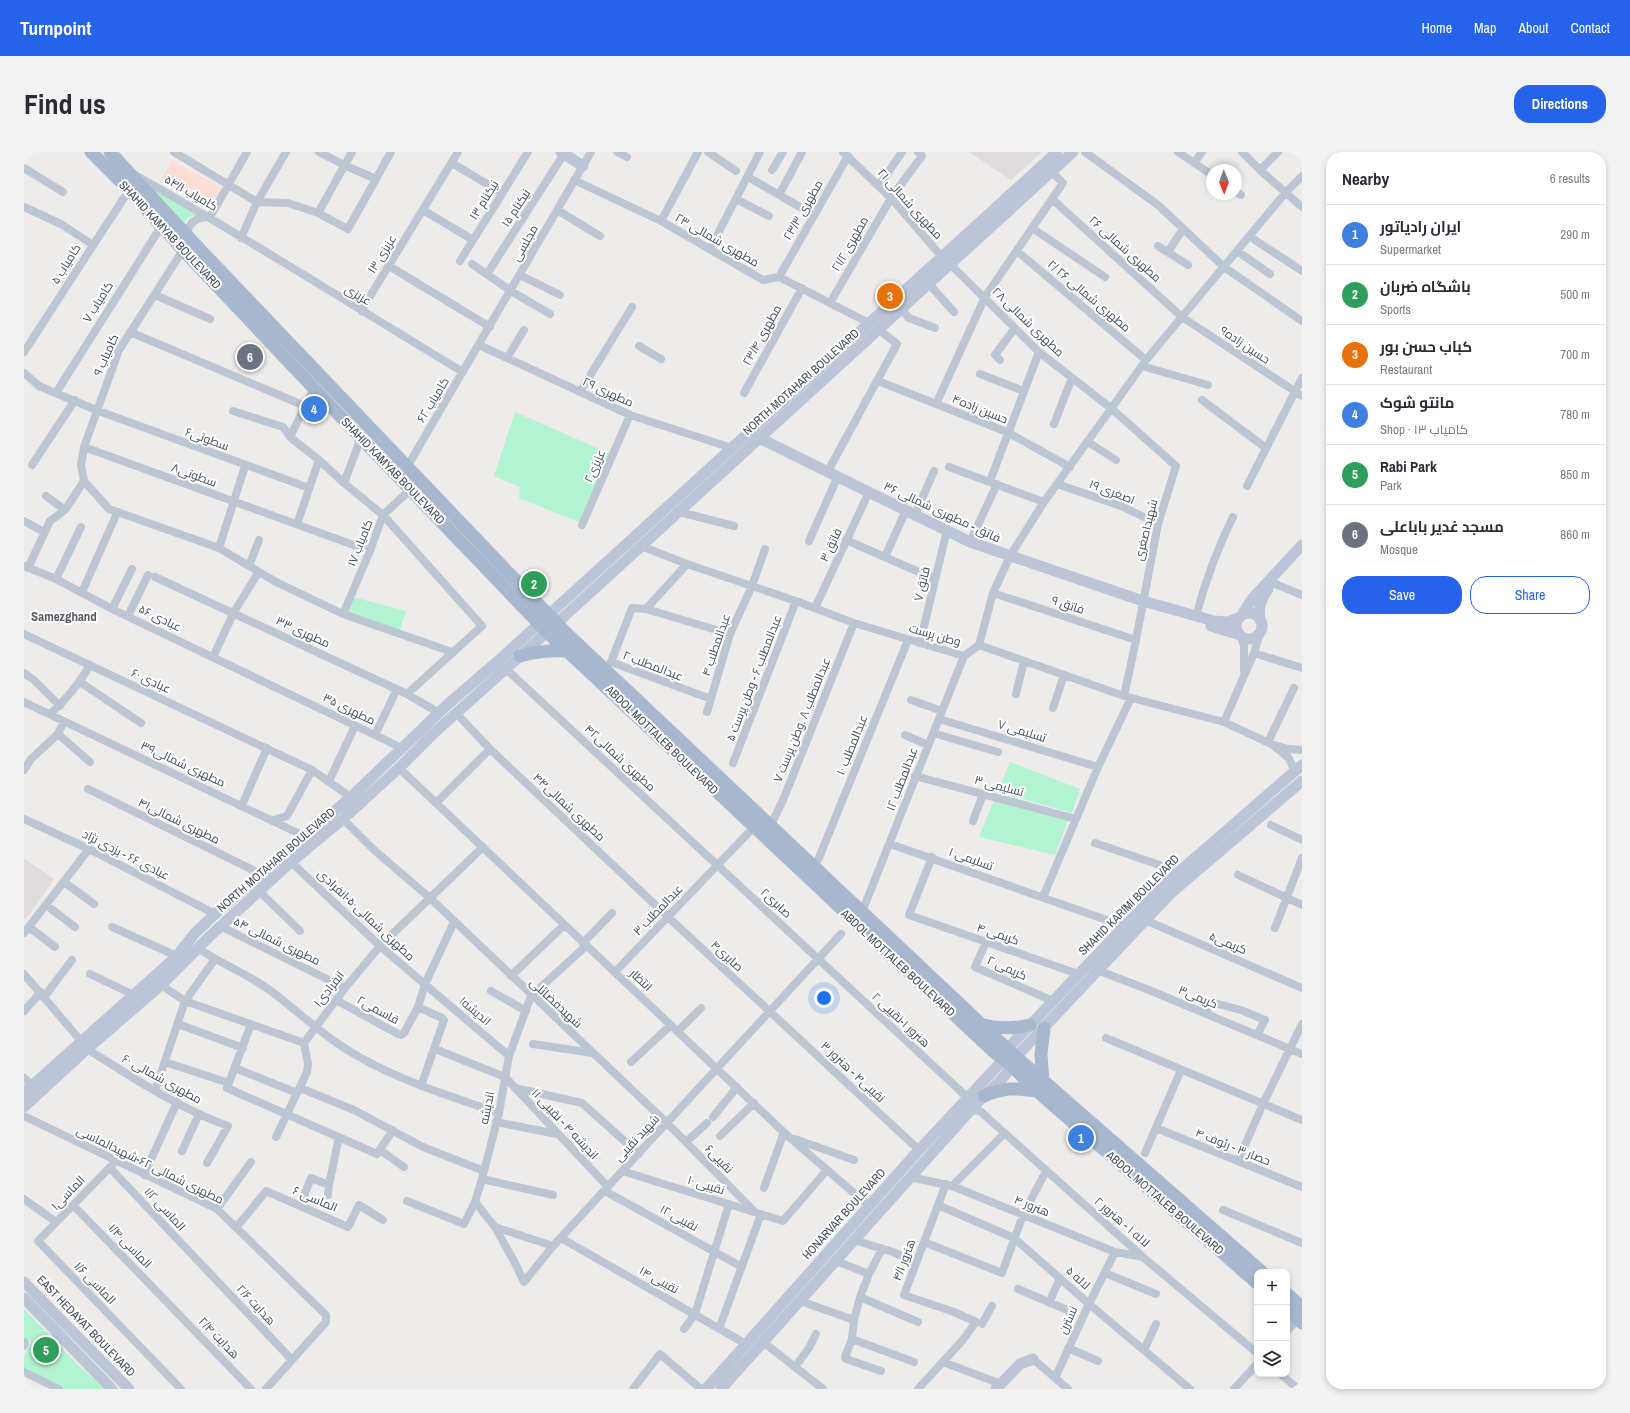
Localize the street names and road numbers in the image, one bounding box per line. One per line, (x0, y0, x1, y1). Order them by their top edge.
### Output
street label: مطهری شمالی ۲۱ (874, 165, 946, 243)
street label: کامیاب ۵۴/۱ (161, 171, 221, 215)
street label: SHAHID KAMYAB BOULEVARD (115, 177, 225, 293)
street label: نیکنام ۱۳ (466, 177, 502, 223)
street label: مطهری ۲۳/۳ (779, 177, 827, 243)
street label: نیکنام ۱۵ (498, 186, 534, 230)
street label: مطهری شمالی ۲۳ (672, 209, 762, 271)
street label: مطهری شمالی ۲۶ (1085, 212, 1165, 286)
street label: مطهری ۲۱/۲ (828, 214, 872, 274)
street label: مجلسی (508, 222, 542, 264)
street label: عزیزی ۱۳ (364, 232, 400, 276)
street label: کامیاب ۵ (47, 241, 85, 287)
street label: مطهری شمالی ۲۶ /۲ (1044, 257, 1134, 335)
street label: کامیاب ۷ (79, 278, 117, 326)
street label: عزیزی (342, 281, 374, 309)
street label: مطهری شمالی ۲۸ (989, 284, 1067, 360)
street label: مطهری ۲۳/۴ (739, 302, 785, 368)
street label: حسین زاده۹ (1217, 322, 1273, 368)
street label: NORTH MOTAHARI BOULEVARD (739, 325, 863, 439)
street label: کامیاب ۹ (90, 332, 122, 378)
street label: مطهری ۲۹ (580, 373, 636, 411)
street label: کامیاب ۶۲ (413, 374, 453, 426)
street label: حسین زاده۴ (950, 391, 1010, 427)
street label: SHAHID KAMYAB BOULEVARD (338, 414, 448, 528)
street label: سطوتی۶ (183, 424, 231, 454)
street label: عزیزی۲ (581, 447, 609, 485)
street label: سطوتی۸ (169, 459, 219, 491)
street label: اصغری ۱۹ (1087, 476, 1137, 508)
street label: فاتق - مطهری شمالی ۳۶ (881, 478, 1003, 546)
street label: شهیداصغری (1131, 498, 1161, 562)
street label: کامیاب ۱۷ (343, 517, 377, 569)
street label: فاتق ۳ (816, 525, 846, 565)
street label: فاتق ۷ (910, 565, 934, 603)
street label: فاتق ۹ (1049, 592, 1087, 618)
street label: عبادی ۵۶ (136, 601, 184, 635)
street label: عبدالمطلب ۴ (698, 612, 734, 678)
street label: مطهری ۳۳ (273, 613, 333, 651)
street label: عبدالمطلب ۶ - وطن پرست ۵ (723, 613, 786, 744)
street label: وطن پرست (907, 620, 963, 651)
street label: عبدالمطلب ۲ (621, 647, 685, 685)
street label: عبدالمطلب ۸ .وطن پرست ۷ (770, 655, 835, 785)
street label: عبادی ۶۰ (128, 665, 174, 697)
street label: ABDOL MOTTALEB BOULEVARD (601, 681, 722, 798)
street label: مطهری ۳۵ (320, 689, 378, 729)
street label: عبدالمطلب ۱۰ (833, 713, 871, 777)
street label: تسلیمی ۷ (996, 716, 1049, 746)
street label: مطهری شمالی۴۲ (581, 721, 659, 795)
street label: مطهری شمالی۳۹ (138, 737, 228, 791)
street label: عبدالمطلب ۱۲ (883, 745, 921, 813)
street label: مطهری شمالی۴۴ (529, 769, 609, 845)
street label: تسلیمی ۳ (973, 772, 1026, 800)
street label: مطهری شمالی۴۱ (136, 794, 222, 848)
street label: NORTH MOTAHARI BOULEVARD (214, 804, 338, 916)
street label: عبادی ۶۶ - یزدی نژاد (80, 826, 172, 884)
street label: تسلیمی ۱ (947, 844, 996, 875)
street label: SHAHID KARIMI BOULEVARD (1075, 851, 1183, 959)
street label: مطهری شمالی۵۰-انفرادی (314, 866, 418, 964)
street label: عبدالمطلب ۳ (630, 881, 686, 939)
street label: صابری۲ (757, 884, 795, 922)
street label: ABDOL MOTTALEB BOULEVARD (837, 905, 959, 1020)
street label: مطهری شمالی ۵۴ (231, 913, 323, 969)
street label: کریمی ۴ (975, 919, 1021, 949)
street label: کریمی۵ (1207, 928, 1249, 958)
street label: صابری۴ (707, 937, 747, 975)
street label: کریمی ۲ (985, 952, 1029, 984)
street label: انتظار (625, 965, 656, 995)
street label: انفرادی۱ (310, 968, 348, 1010)
street label: شهیدفضائلی (526, 975, 586, 1032)
street label: کریمی۳ (1176, 982, 1220, 1012)
street label: هنرور ۱-نقیبی ۲ (869, 989, 933, 1051)
street label: قاسمی۲ (354, 992, 402, 1028)
street label: اندیشه۱ (456, 993, 494, 1029)
street label: نقیبی۴ - هنرور ۳ (817, 1038, 889, 1106)
street label: مطهری شمالی ۶۰ (119, 1051, 205, 1107)
street label: اندیشه ۴ - نقیبی ۱۱ (528, 1085, 602, 1163)
street label: اندیشه (476, 1090, 498, 1126)
street label: شهید نقیبی (611, 1111, 663, 1165)
street label: مطهری شمالی ۶۲-شهیدالماسی (74, 1122, 226, 1208)
street label: حصار ۳ - رئوف ۴ (1193, 1125, 1273, 1169)
street label: نقیبی۶ (701, 1141, 737, 1177)
street label: ABDOL MOTTALEB BOULEVARD (1102, 1147, 1227, 1258)
street label: HONARVAR BOULEVARD (799, 1165, 889, 1263)
street label: الماسی۱ (48, 1172, 88, 1214)
street label: نقیبی ۱۰ (685, 1172, 727, 1198)
street label: الماسی ۶ (290, 1182, 340, 1216)
street label: الماسی ۱/۲ (141, 1184, 189, 1234)
street label: هنرور ۴ (1012, 1192, 1052, 1220)
street label: لاله ۱ - هنرور ۲ (1091, 1193, 1153, 1251)
street label: نقیبی ۱۲ (657, 1201, 701, 1235)
street label: الماسی ۱/۴ (105, 1220, 155, 1272)
street label: هنرور ۴/۱ (889, 1237, 919, 1283)
street label: الماسی ۱/۶ (71, 1258, 119, 1308)
street label: نقیبی ۱۴ (636, 1263, 682, 1297)
street label: لاله ۵ (1063, 1263, 1093, 1293)
street label: EAST HEDAYAT BOULEVARD (33, 1272, 139, 1380)
street label: هدایت ۲/۶ (233, 1281, 279, 1329)
street label: نسترن (1055, 1304, 1081, 1336)
street label: هدایت ۲/۴ (195, 1314, 243, 1362)

